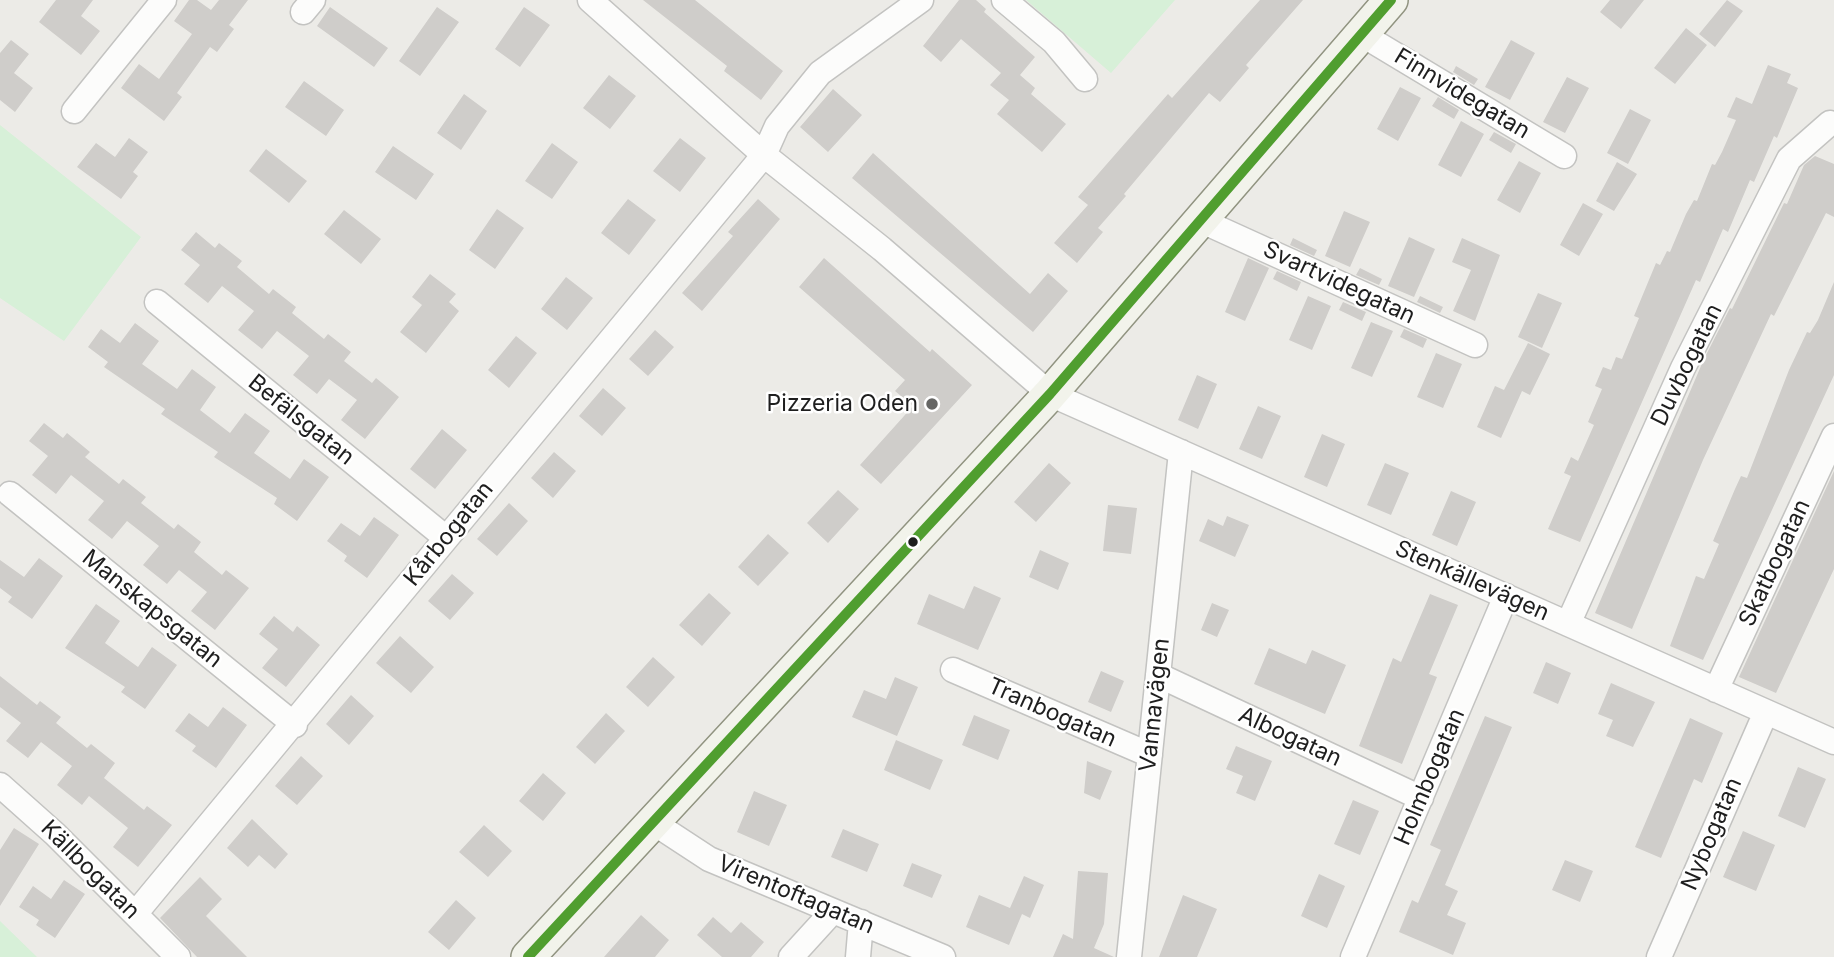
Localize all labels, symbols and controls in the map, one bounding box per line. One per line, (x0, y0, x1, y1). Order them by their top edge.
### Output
street label: Finnvidegatan (1389, 43, 1535, 145)
street label: Svartvidegatan (1259, 236, 1419, 330)
street label: Duvbogatan (1646, 300, 1728, 430)
street label: Befälsgatan (242, 369, 360, 471)
place label: Pizzeria Oden (767, 390, 918, 418)
marker: Pizzeria Oden (924, 396, 940, 412)
street label: Kårbogatan (398, 476, 500, 592)
street label: Skatbogatan (1734, 495, 1816, 631)
unlabelled marker (906, 535, 920, 549)
street label: Stenkällevägen (1391, 535, 1553, 627)
street label: Manskapsgatan (76, 544, 228, 674)
street label: Vannavägen (1134, 637, 1176, 773)
street label: Tranbogatan (983, 672, 1121, 754)
street label: Albogatan (1234, 701, 1346, 773)
street label: Holmbogatan (1389, 705, 1471, 849)
street label: Nybogatan (1676, 774, 1748, 894)
street label: Källbogatan (35, 815, 145, 925)
street label: Virentoftagatan (714, 850, 878, 940)

